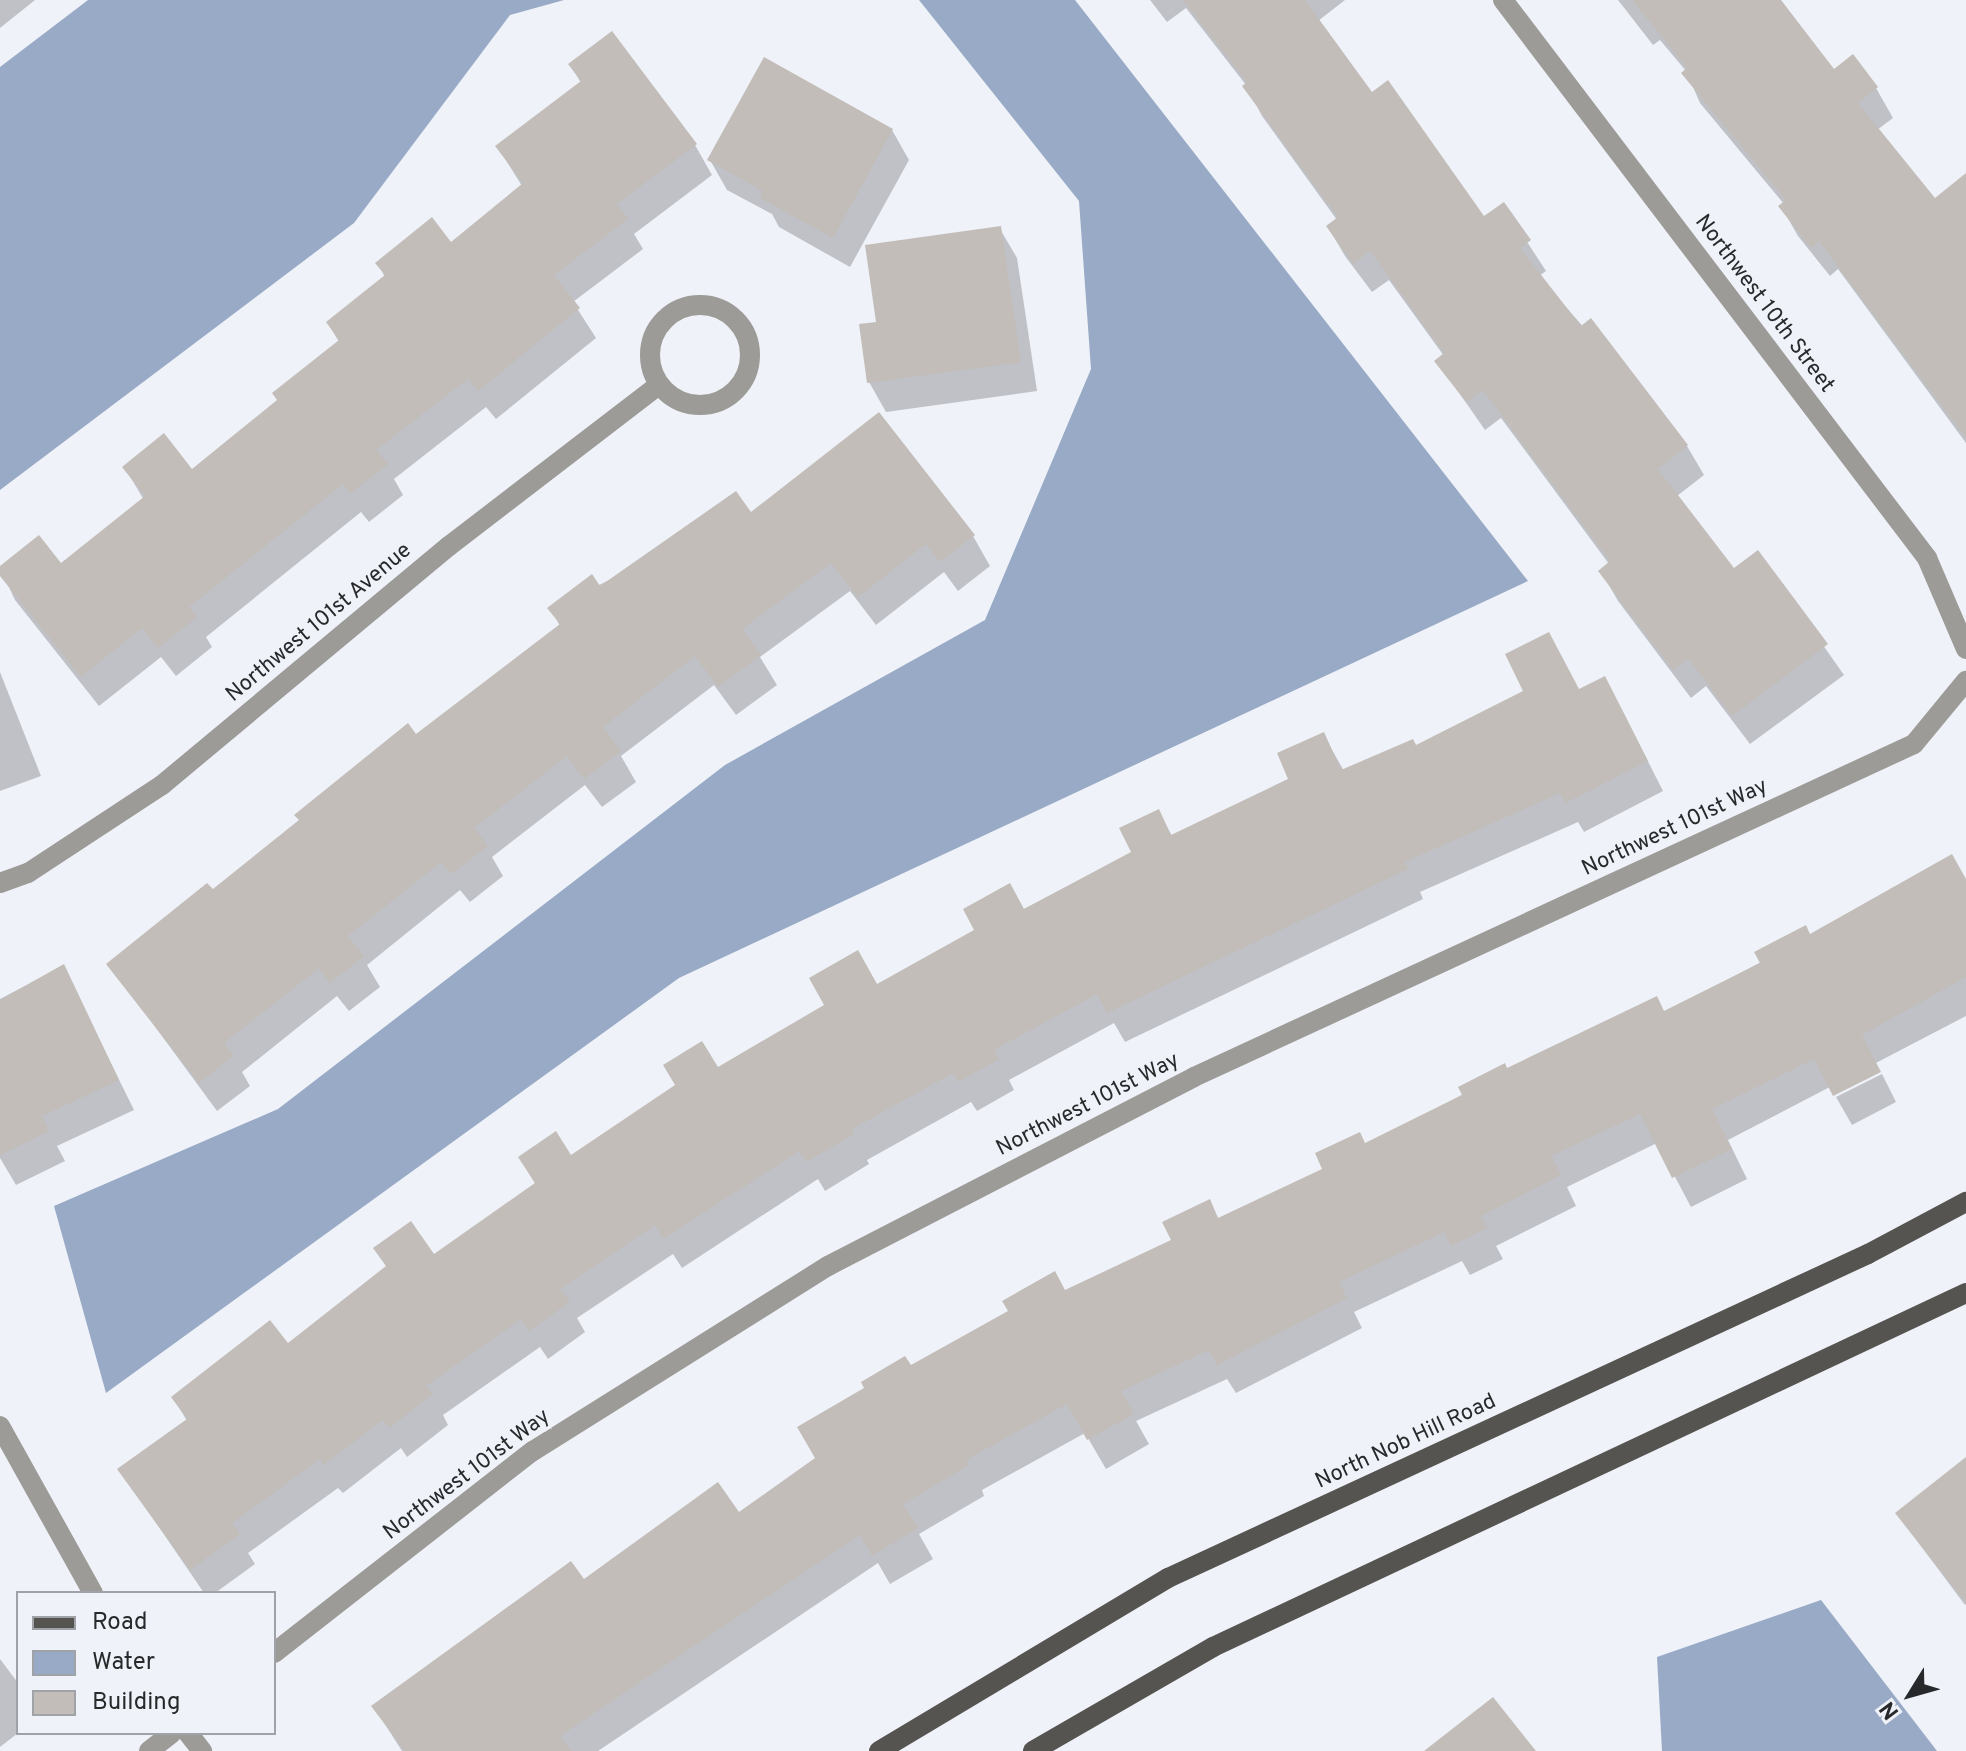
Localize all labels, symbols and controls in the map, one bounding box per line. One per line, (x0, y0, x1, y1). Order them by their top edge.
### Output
street label: Northwest 10th Street (1689, 210, 1839, 398)
street label: Northwest 101st Avenue (221, 537, 417, 709)
street label: Northwest 101st Way (1578, 773, 1772, 883)
street label: Northwest 101st Way (992, 1047, 1184, 1163)
street label: North Nob Hill Road (1312, 1389, 1500, 1495)
street label: Northwest 101st Way (378, 1404, 556, 1546)
legend (16, 1591, 276, 1735)
text: Road (92, 1608, 148, 1638)
text: Water (92, 1648, 155, 1678)
north arrow (1870, 1655, 1950, 1735)
text: Building (92, 1688, 181, 1718)
text: N (1875, 1695, 1906, 1724)

